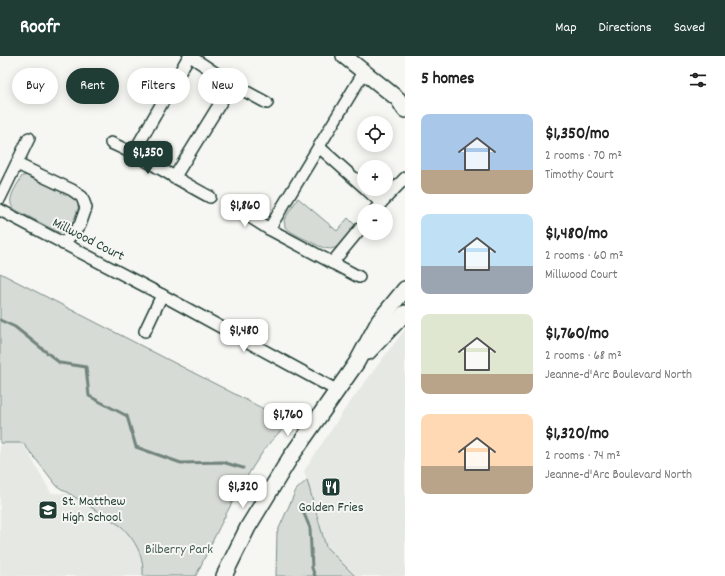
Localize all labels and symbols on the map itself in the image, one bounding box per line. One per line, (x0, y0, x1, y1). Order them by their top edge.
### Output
pin: $1,350 (115, 141, 181, 175)
pin: $1,860 (212, 194, 278, 228)
street label: Millwood Court (49, 213, 127, 267)
pin: $1,480 (211, 319, 277, 353)
pin: $1,760 (255, 403, 321, 437)
pin: $1,320 (210, 475, 276, 509)
restaurant icon: Golden Fries (320, 476, 342, 498)
place label: St. Matthew High School (62, 492, 126, 528)
place label: Golden Fries (298, 498, 364, 518)
school or university icon: St. Matthew High School (37, 499, 59, 521)
park label: Bilberry Park (145, 540, 213, 560)

